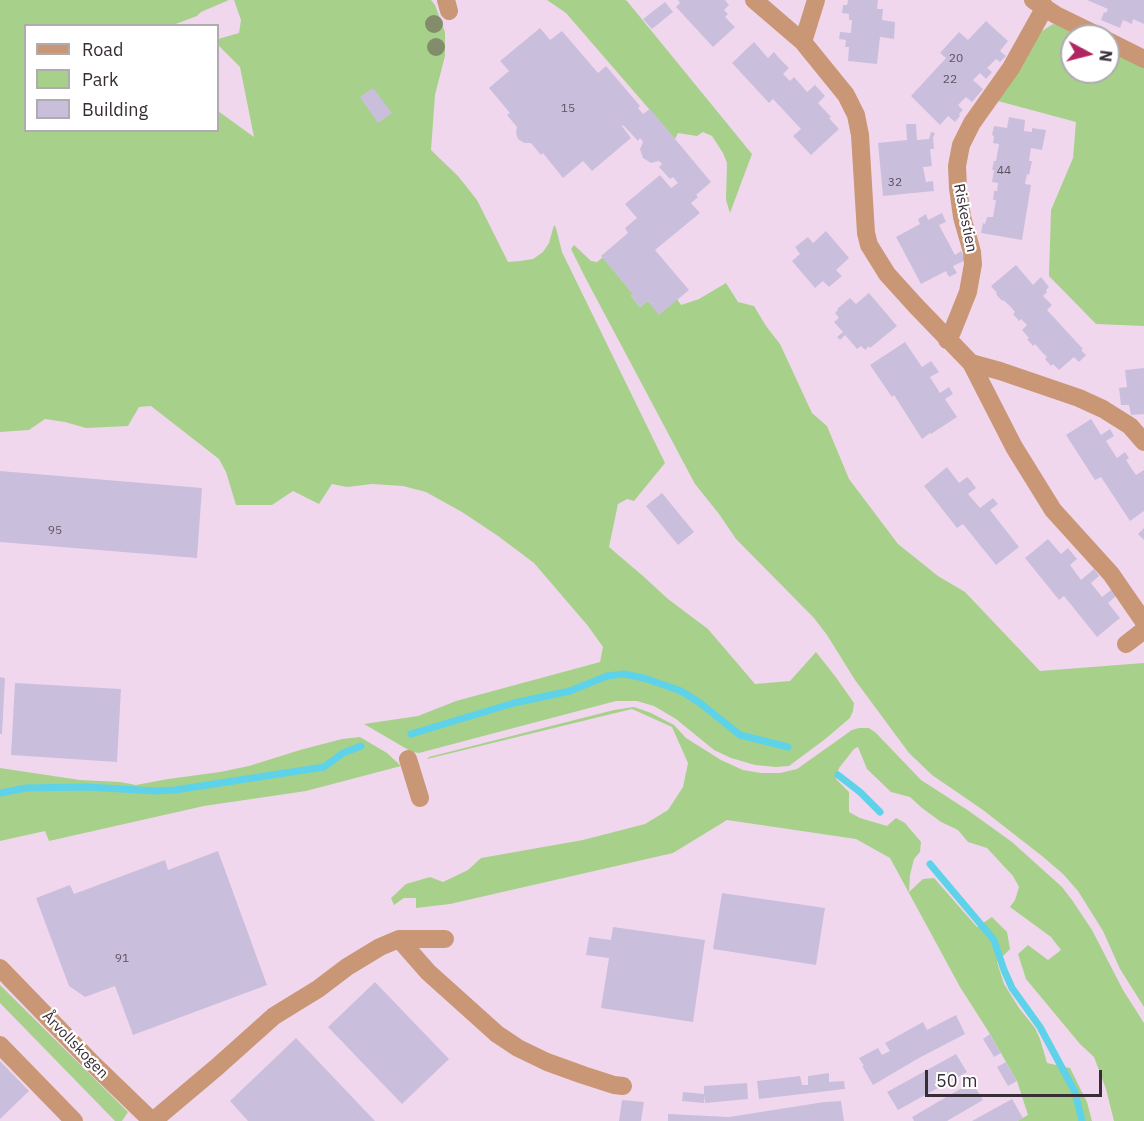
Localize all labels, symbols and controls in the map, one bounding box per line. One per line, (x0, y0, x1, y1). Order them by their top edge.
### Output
legend (24, 24, 219, 132)
north arrow (1060, 24, 1120, 84)
text: Road (82, 38, 123, 61)
text: N (1095, 49, 1117, 63)
house number: 20 (949, 52, 963, 66)
text: Park (82, 68, 118, 91)
house number: 22 (943, 73, 957, 87)
text: Building (82, 98, 148, 121)
house number: 15 (561, 102, 575, 116)
house number: 44 (997, 164, 1011, 178)
house number: 32 (888, 176, 902, 190)
street label: Riskestien (950, 182, 980, 254)
house number: 95 (48, 524, 62, 538)
house number: 91 (115, 952, 129, 966)
street label: Årvollskogen (38, 1007, 112, 1083)
scale bar (928, 1058, 1105, 1096)
text: 50 m (936, 1069, 978, 1092)

